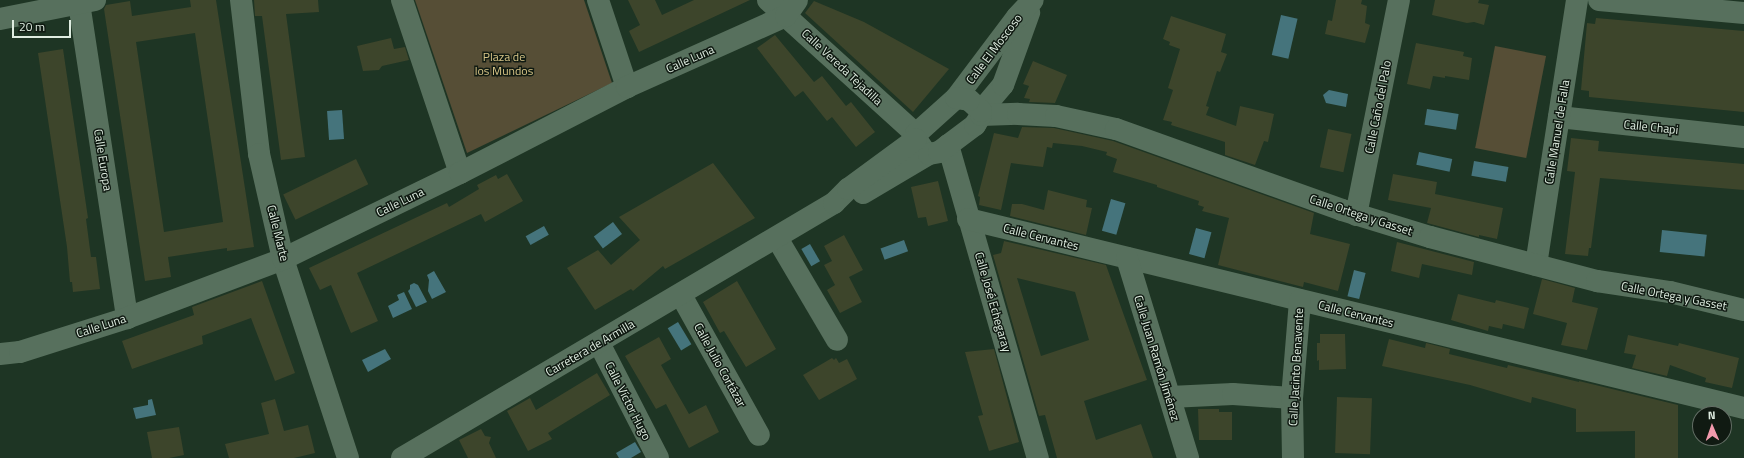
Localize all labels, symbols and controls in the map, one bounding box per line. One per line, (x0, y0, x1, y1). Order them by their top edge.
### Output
street label: Calle El Moscoso (963, 11, 1025, 87)
scale bar (14, 12, 73, 38)
text: 20 m (19, 17, 45, 36)
street label: Calle Vereda Tejadilla (799, 26, 885, 108)
street label: Calle Luna (664, 42, 716, 76)
park label: Plaza de los Mundos (475, 50, 533, 78)
street label: Calle Caño del Palo (1362, 59, 1394, 155)
street label: Calle Manuel de Falla (1542, 79, 1572, 185)
street label: Calle Chapi (1623, 117, 1679, 137)
street label: Calle Europa (91, 128, 115, 192)
street label: Calle Luna (374, 184, 426, 220)
street label: Calle Ortega y Gasset (1308, 192, 1414, 238)
street label: Calle Marte (264, 203, 292, 263)
street label: Calle Cervantes (1002, 221, 1080, 253)
street label: Calle José Echegaray (972, 250, 1014, 354)
street label: Calle Ortega y Gasset (1620, 279, 1728, 313)
street label: Calle Juan Ramón Jiménez (1131, 293, 1183, 423)
street label: Calle Cervantes (1317, 298, 1395, 330)
street label: Calle Jacinto Benavente (1286, 308, 1306, 426)
street label: Calle Luna (74, 311, 128, 341)
street label: Carretera de Armilla (543, 317, 637, 379)
street label: Calle Julio Cortázar (691, 321, 749, 409)
street label: Calle Víctor Hugo (602, 359, 654, 443)
north arrow (1692, 406, 1732, 446)
text: N (1708, 407, 1716, 423)

